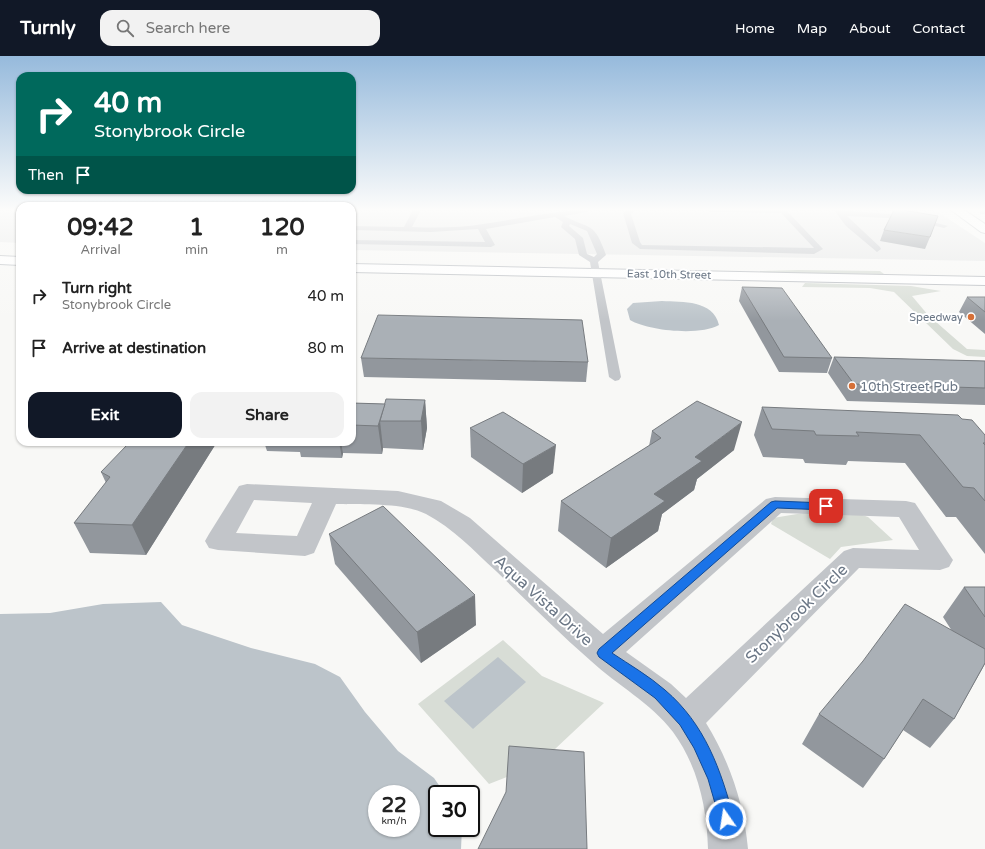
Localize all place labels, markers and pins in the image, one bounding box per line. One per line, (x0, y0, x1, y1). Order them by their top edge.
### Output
place label: Speedway (909, 311, 963, 324)
marker: Speedway (966, 312, 976, 322)
place label: 10th Street Pub (860, 379, 958, 395)
marker: 10th Street Pub (847, 381, 857, 391)
pin (809, 489, 843, 523)

